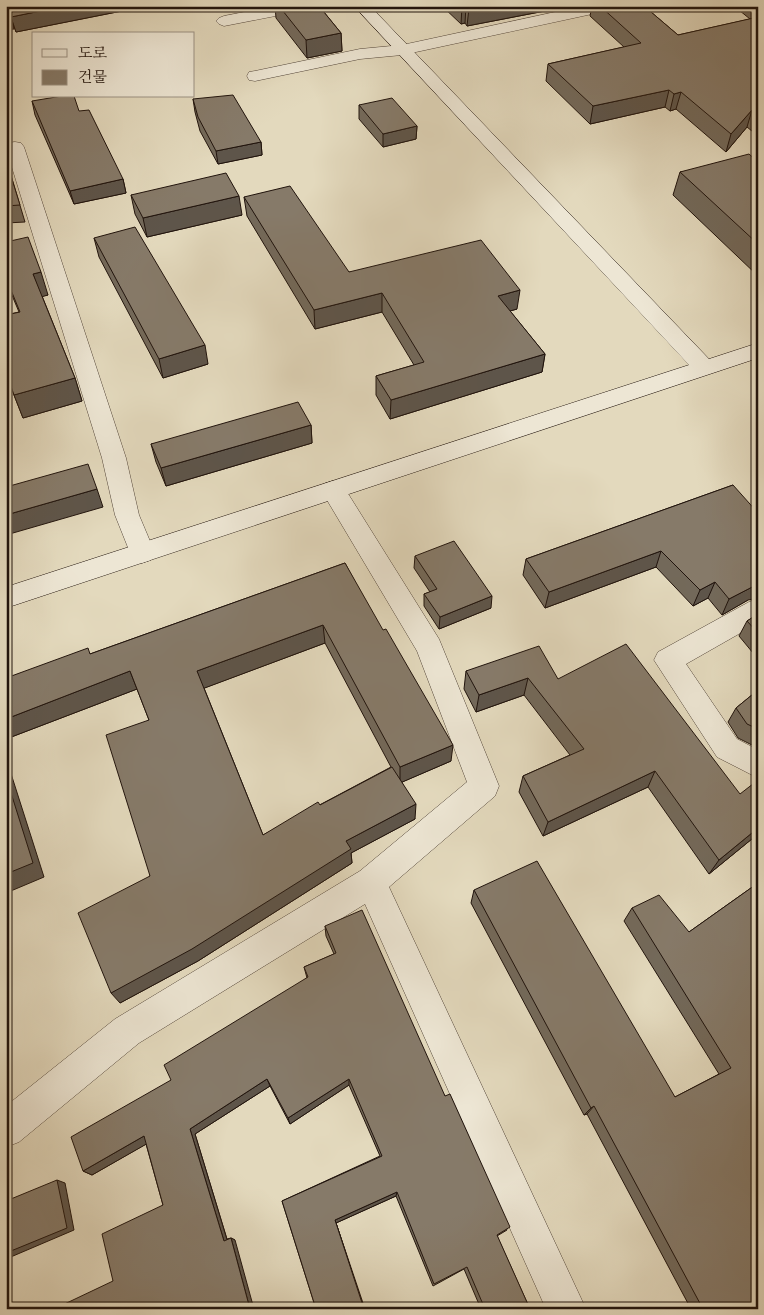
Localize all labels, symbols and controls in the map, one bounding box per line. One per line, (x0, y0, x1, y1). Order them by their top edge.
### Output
legend (32, 32, 195, 98)
text: 도로 (78, 44, 107, 65)
text: 건물 (78, 68, 107, 89)

